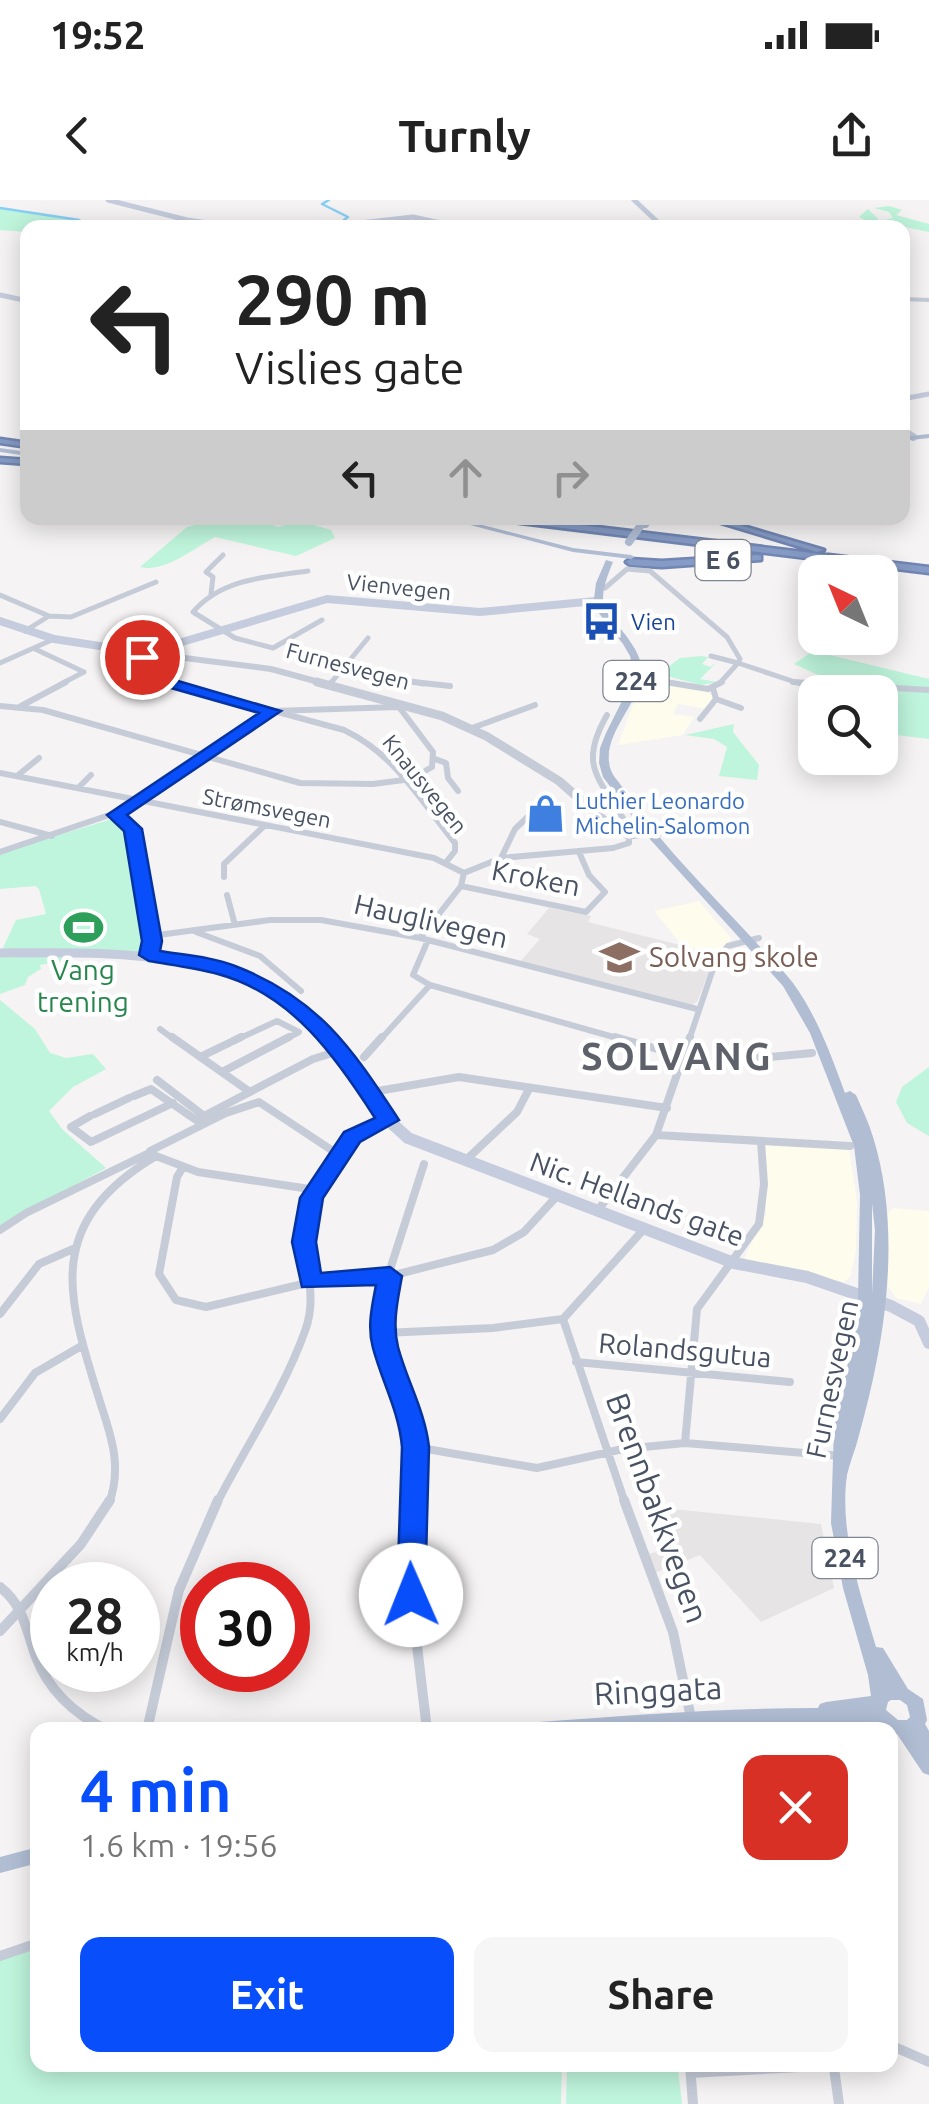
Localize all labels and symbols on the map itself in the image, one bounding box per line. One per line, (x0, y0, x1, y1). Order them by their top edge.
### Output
road number: E 6 (696, 540, 750, 580)
north arrow (798, 555, 898, 655)
street label: Vienvegen (346, 569, 453, 604)
bus stop icon: Vien (580, 601, 622, 643)
place label: Vien (631, 609, 676, 634)
pin (100, 615, 185, 700)
street label: Furnesvegen (284, 637, 413, 694)
road number: 224 (604, 661, 668, 701)
street label: Knausvegen (378, 729, 473, 838)
street label: Strømsvegen (201, 783, 333, 832)
place label: Luthier Leonardo Michelin-Salomon (575, 788, 750, 838)
shop icon: Luthier Leonardo Michelin-Salomon (524, 793, 566, 835)
street label: Kroken (489, 854, 583, 901)
street label: Hauglivegen (351, 888, 511, 953)
sports icon: Vang trening (62, 906, 104, 948)
school or university icon: Solvang skole (598, 936, 640, 978)
place label: Solvang skole (649, 941, 819, 972)
place label: Vang trening (37, 954, 129, 1017)
district label: SOLVANG (581, 1035, 773, 1077)
street label: Nic. Hellands gate (526, 1145, 748, 1252)
street label: Furnesvegen (800, 1297, 863, 1461)
street label: Rolandsgutua (597, 1326, 773, 1373)
street label: Brennbakkvegen (600, 1388, 716, 1627)
road number: 224 (812, 1538, 878, 1578)
position arrow (359, 1543, 463, 1647)
speed limit sign: 30 (180, 1562, 310, 1692)
street label: Ringgata (593, 1669, 723, 1711)

